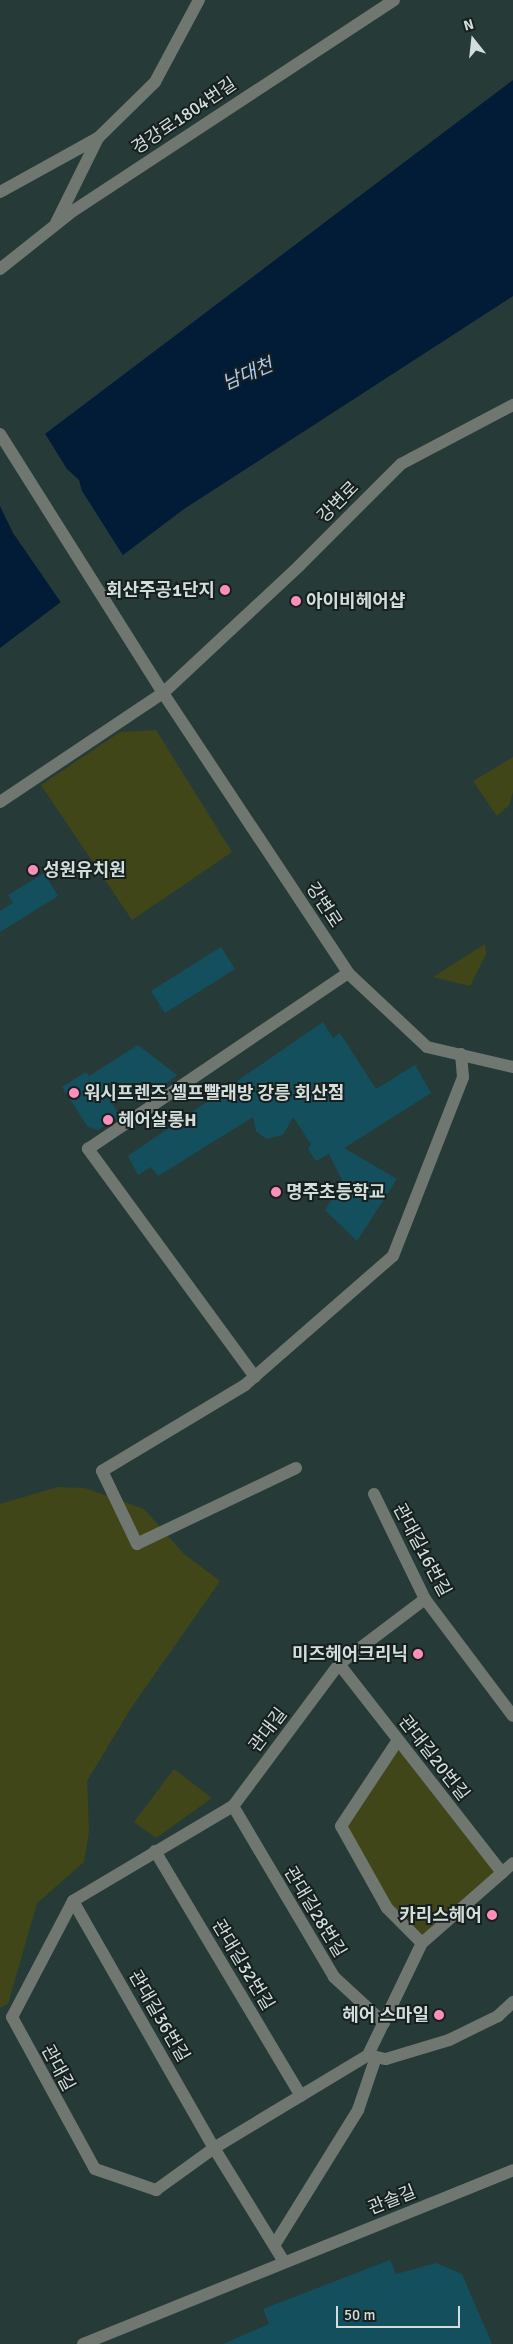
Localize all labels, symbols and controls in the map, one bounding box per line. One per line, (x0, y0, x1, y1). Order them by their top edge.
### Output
north arrow (448, 15, 498, 65)
text: N (462, 16, 476, 35)
street label: 경강로1804번길 (128, 73, 240, 159)
water label: 남대천 (219, 354, 277, 396)
street label: 강변로 (313, 477, 363, 527)
place label: 회산주공1단지 (106, 579, 215, 601)
marker: 회산주공1단지 (219, 584, 231, 596)
place label: 아이비헤어샵 (306, 590, 405, 612)
marker: 아이비헤어샵 (290, 595, 302, 607)
place label: 성원유치원 (43, 859, 126, 881)
marker: 성원유치원 (27, 864, 39, 876)
street label: 강변로 (301, 878, 347, 932)
place label: 워시프렌즈 셀프빨래방 강릉 회산점 (84, 1082, 344, 1104)
marker: 워시프렌즈 셀프빨래방 강릉 회산점 (68, 1087, 80, 1099)
place label: 헤어살롱H (118, 1109, 197, 1131)
marker: 헤어살롱H (102, 1114, 114, 1126)
place label: 명주초등학교 (286, 1181, 385, 1203)
marker: 명주초등학교 (270, 1186, 282, 1198)
street label: 관대길16번길 (388, 1500, 456, 1600)
place label: 미즈헤어크리닉 (292, 1643, 408, 1665)
marker: 미즈헤어크리닉 (412, 1648, 424, 1660)
street label: 관대길 (244, 1704, 292, 1756)
street label: 관대길20번길 (394, 1711, 474, 1805)
street label: 관대길28번길 (279, 1863, 351, 1961)
place label: 카리스헤어 (399, 1904, 482, 1926)
marker: 카리스헤어 (486, 1909, 498, 1921)
street label: 관대길32번길 (207, 1916, 279, 2014)
street label: 관대길36번길 (124, 1966, 194, 2066)
place label: 헤어 스마일 (342, 2004, 429, 2026)
marker: 헤어 스마일 (433, 2009, 445, 2021)
street label: 관대길 (37, 2041, 79, 2095)
street label: 관솔길 (365, 2181, 419, 2219)
scale bar (338, 2296, 462, 2328)
text: 50 m (344, 2306, 375, 2324)

